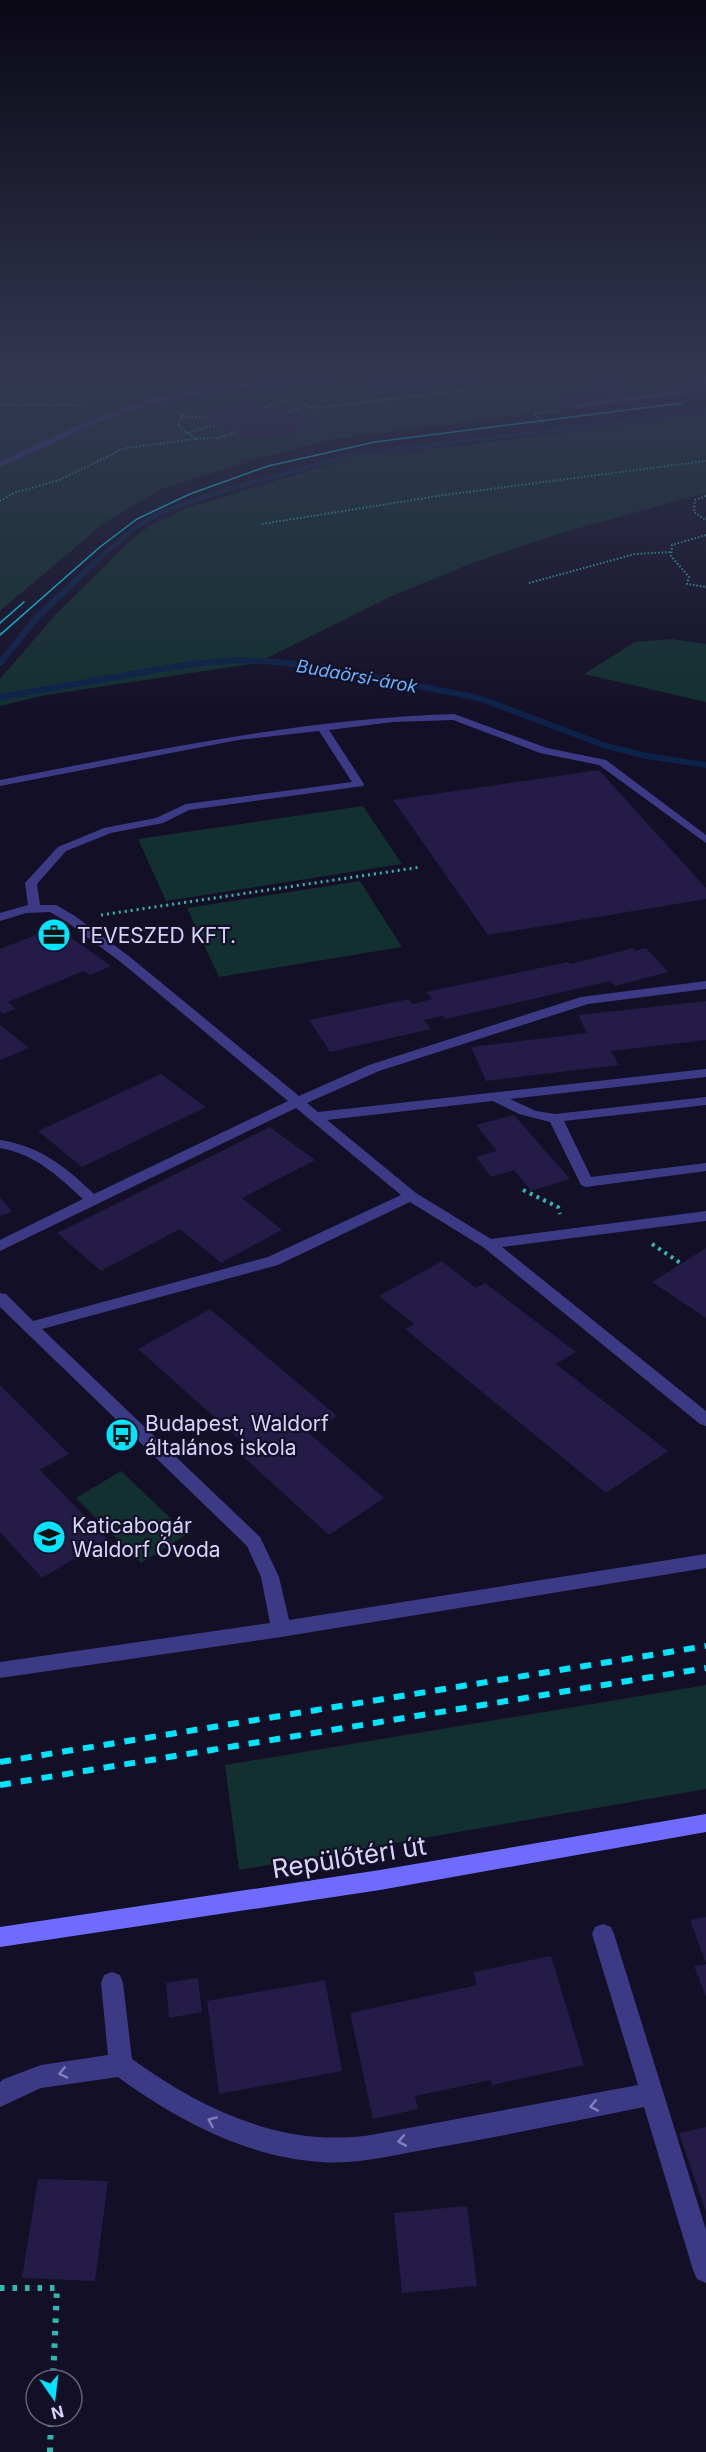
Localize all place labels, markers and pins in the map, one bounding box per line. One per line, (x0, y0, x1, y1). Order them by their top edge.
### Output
office icon: TEVESZED KFT. (36, 917, 72, 953)
place label: TEVESZED KFT. (77, 923, 236, 948)
place label: Budapest, Waldorf általános iskola (145, 1411, 329, 1460)
bus stop icon: Budapest, Waldorf általános iskola (104, 1417, 140, 1453)
place label: Katicabogár Waldorf Óvoda (72, 1513, 221, 1562)
school or university icon: Katicabogár Waldorf Óvoda (31, 1519, 67, 1555)

